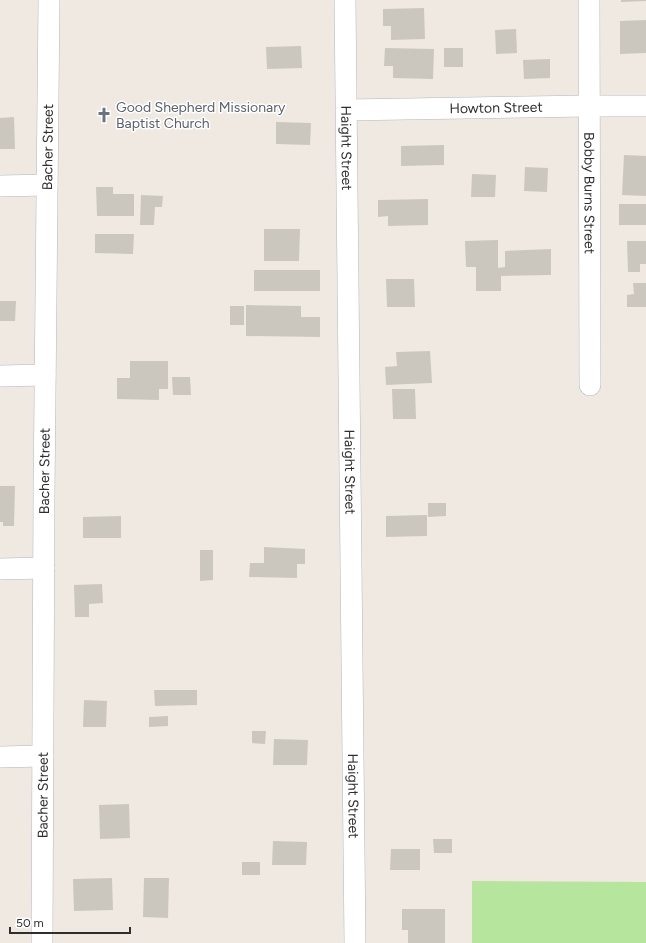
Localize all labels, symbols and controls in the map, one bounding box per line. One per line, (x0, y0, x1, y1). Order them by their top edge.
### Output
place label: Good Shepherd Missionary Baptist Church (116, 99, 286, 132)
street label: Howton Street (449, 99, 543, 117)
street label: Bacher Street (39, 104, 57, 190)
street label: Haight Street (337, 105, 355, 191)
church icon: Good Shepherd Missionary Baptist Church (95, 106, 113, 124)
street label: Bobby Burns Street (580, 132, 598, 254)
street label: Bacher Street (36, 428, 54, 514)
street label: Haight Street (341, 429, 358, 515)
street label: Bacher Street (34, 752, 52, 838)
street label: Haight Street (344, 753, 362, 839)
scale bar (10, 909, 130, 935)
text: 50 m (16, 916, 44, 930)

